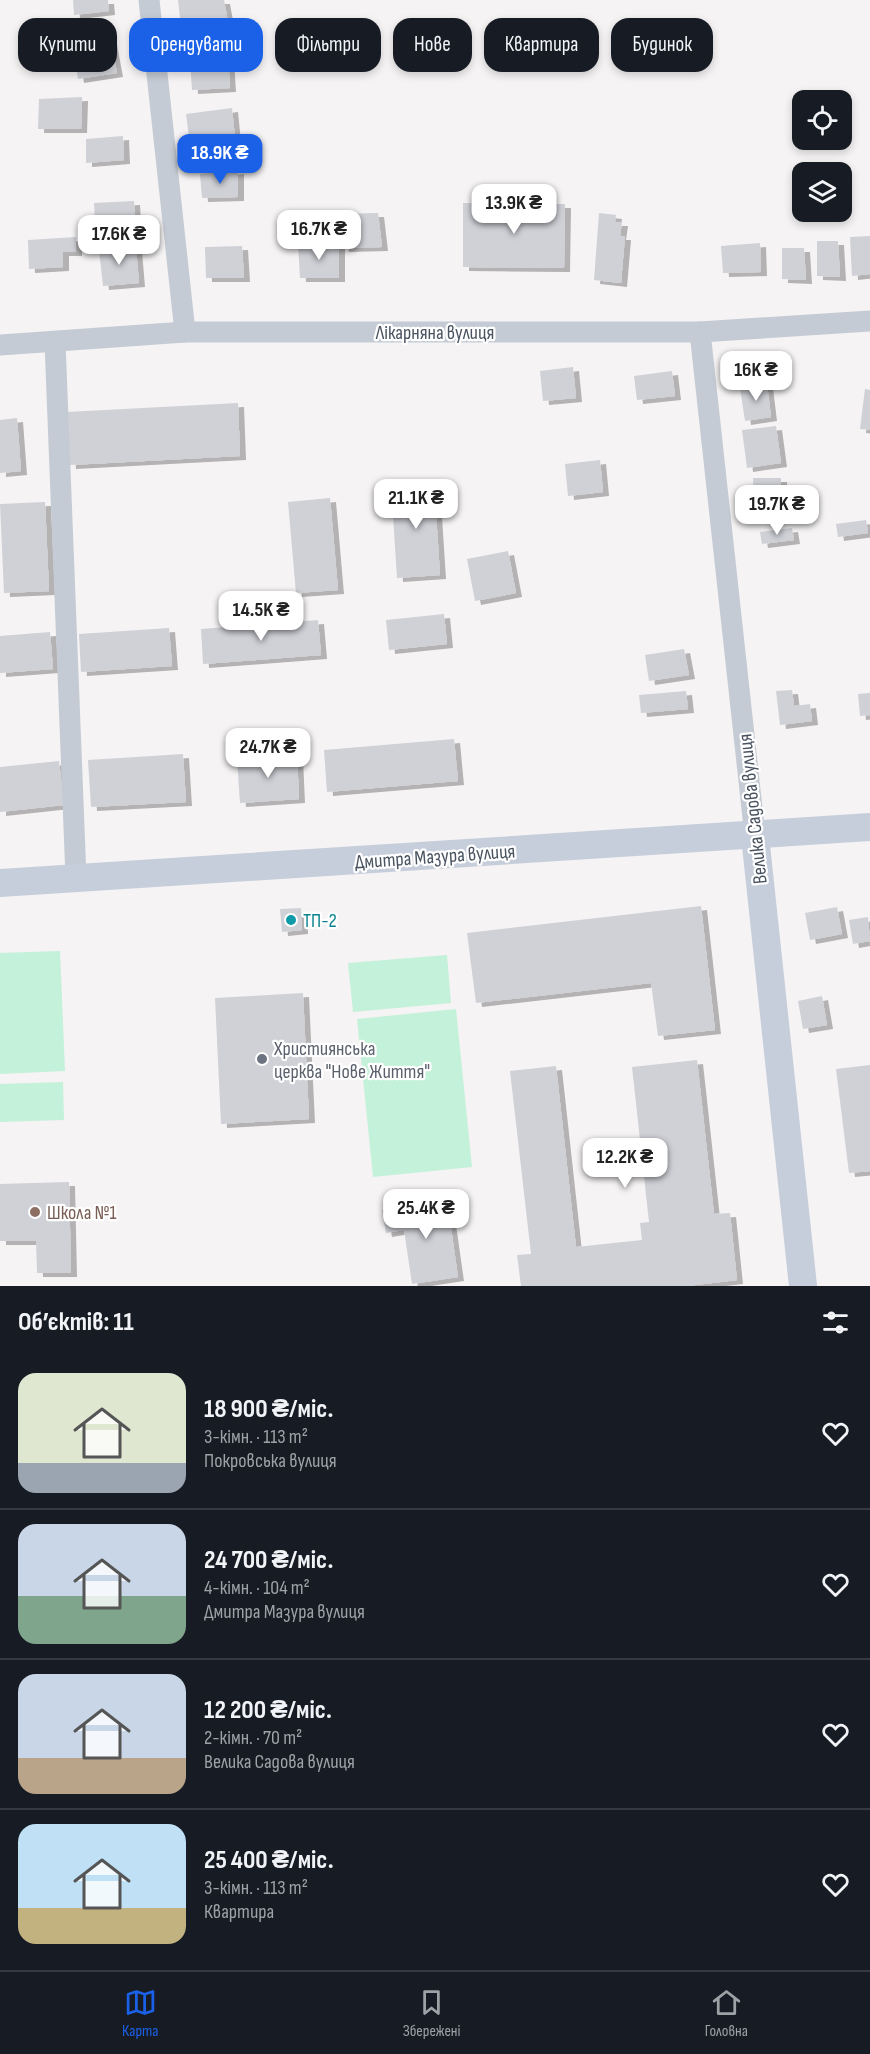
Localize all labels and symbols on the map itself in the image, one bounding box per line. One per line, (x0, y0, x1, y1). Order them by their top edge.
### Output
pin: 18.9K ₴ (165, 134, 275, 185)
pin: 13.9K ₴ (459, 184, 569, 235)
pin: 16.7K ₴ (264, 210, 374, 261)
pin: 17.6K ₴ (64, 215, 174, 266)
street label: Лікарняна вулиця (375, 321, 494, 345)
pin: 16K ₴ (714, 351, 798, 402)
pin: 21.1K ₴ (361, 479, 471, 530)
pin: 19.7K ₴ (722, 485, 832, 536)
pin: 14.5K ₴ (206, 591, 316, 642)
pin: 24.7K ₴ (213, 728, 323, 779)
street label: Велика Садова вулиця (733, 733, 773, 885)
street label: Дмитра Мазура вулиця (354, 839, 516, 875)
place label: ТП-2 (303, 909, 337, 933)
marker: ТП-2 (284, 913, 298, 927)
place label: Християнська церква "Нове Життя" (273, 1037, 430, 1084)
marker: Християнська церква "Нове Життя" (255, 1052, 269, 1066)
pin: 12.2K ₴ (570, 1138, 680, 1189)
pin: 25.4K ₴ (371, 1189, 481, 1240)
place label: Школа №1 (47, 1201, 117, 1225)
marker: Школа №1 (28, 1205, 42, 1219)

